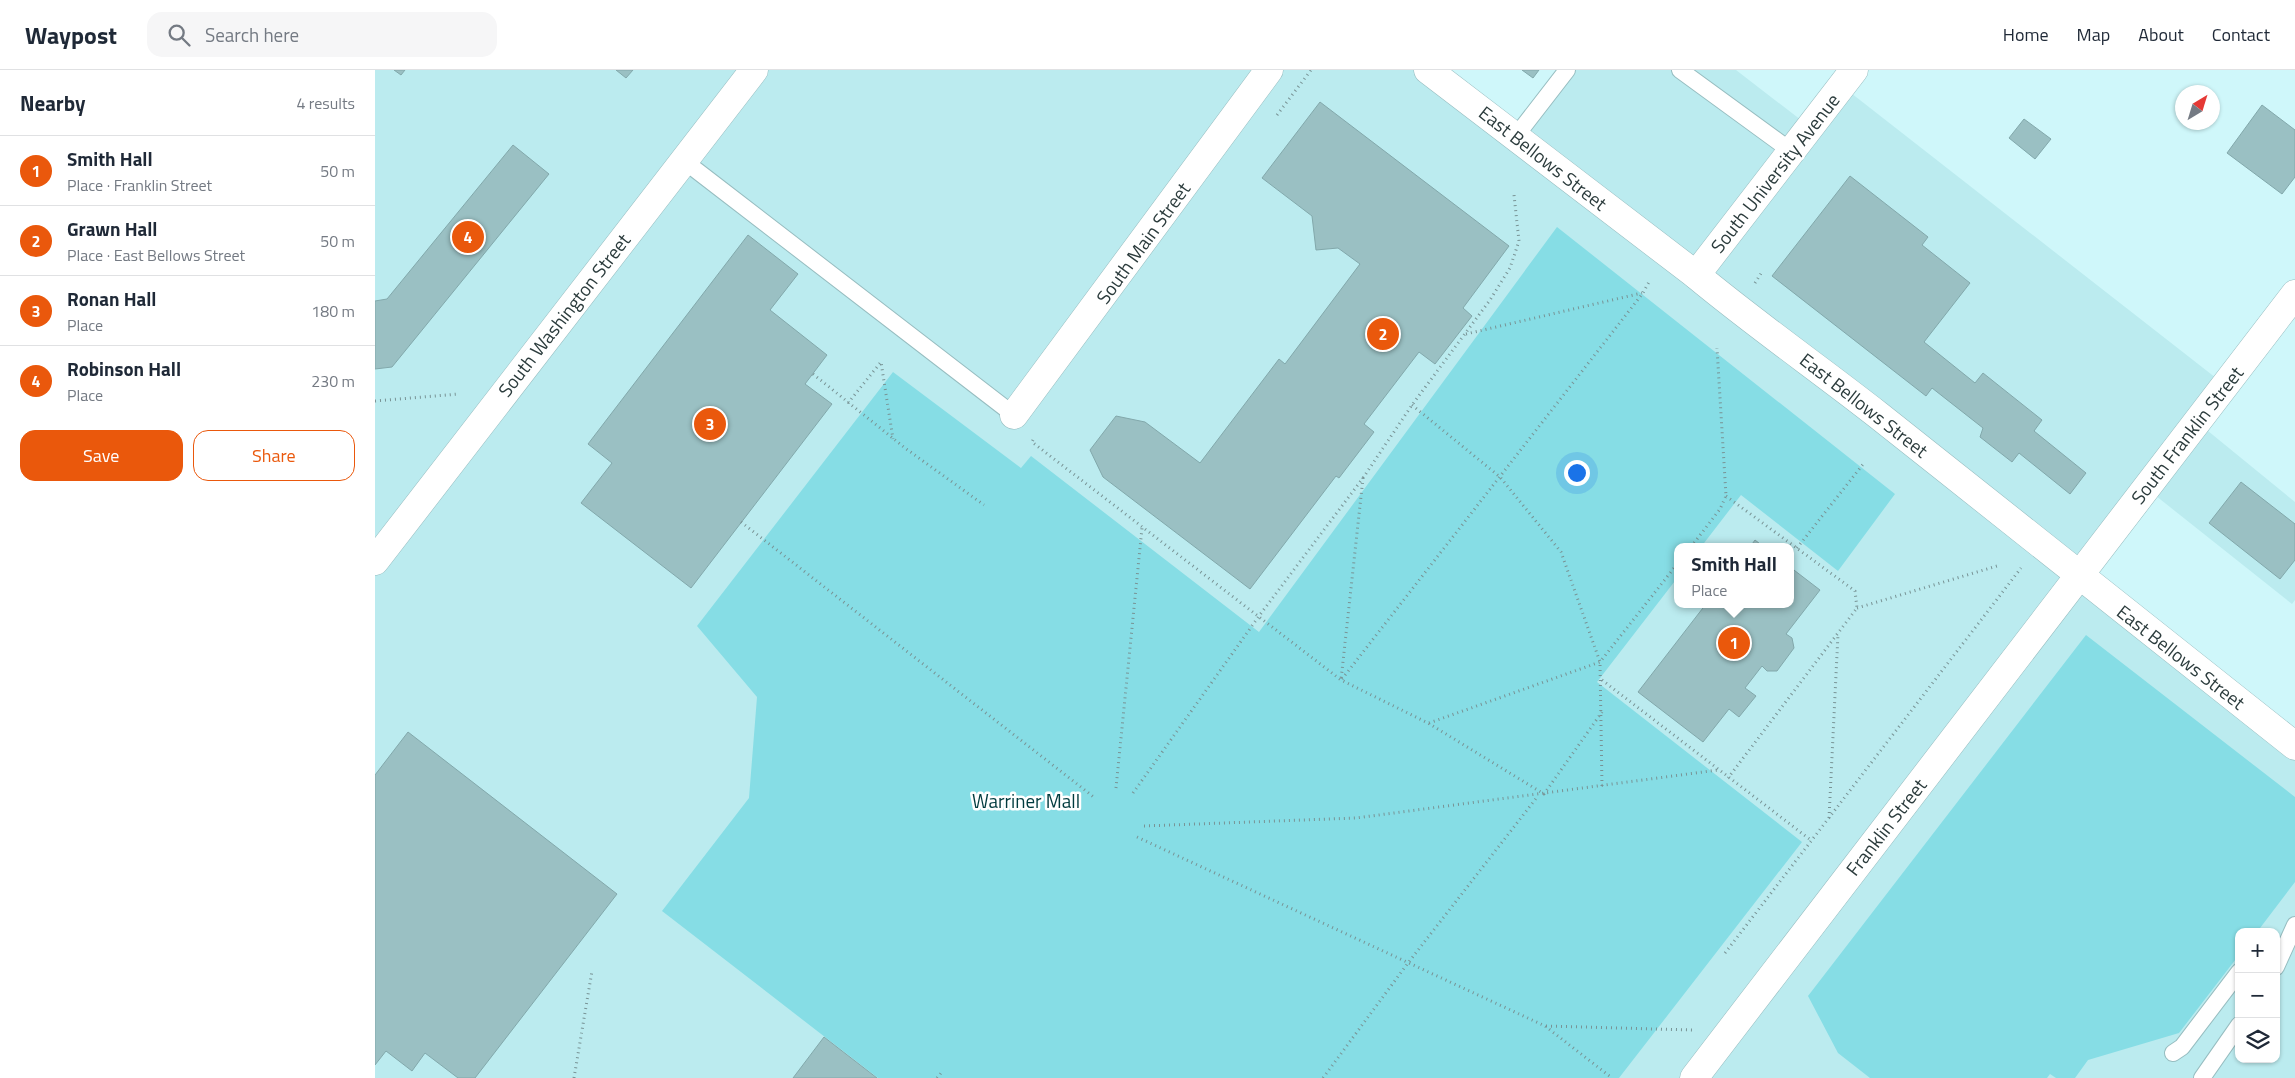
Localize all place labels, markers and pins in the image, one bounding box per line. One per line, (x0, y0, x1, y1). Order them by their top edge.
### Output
pin: 4 (452, 218, 484, 256)
pin: 2 (1367, 315, 1399, 353)
pin: 3 (694, 405, 726, 443)
pin: 1 (1718, 624, 1750, 662)

